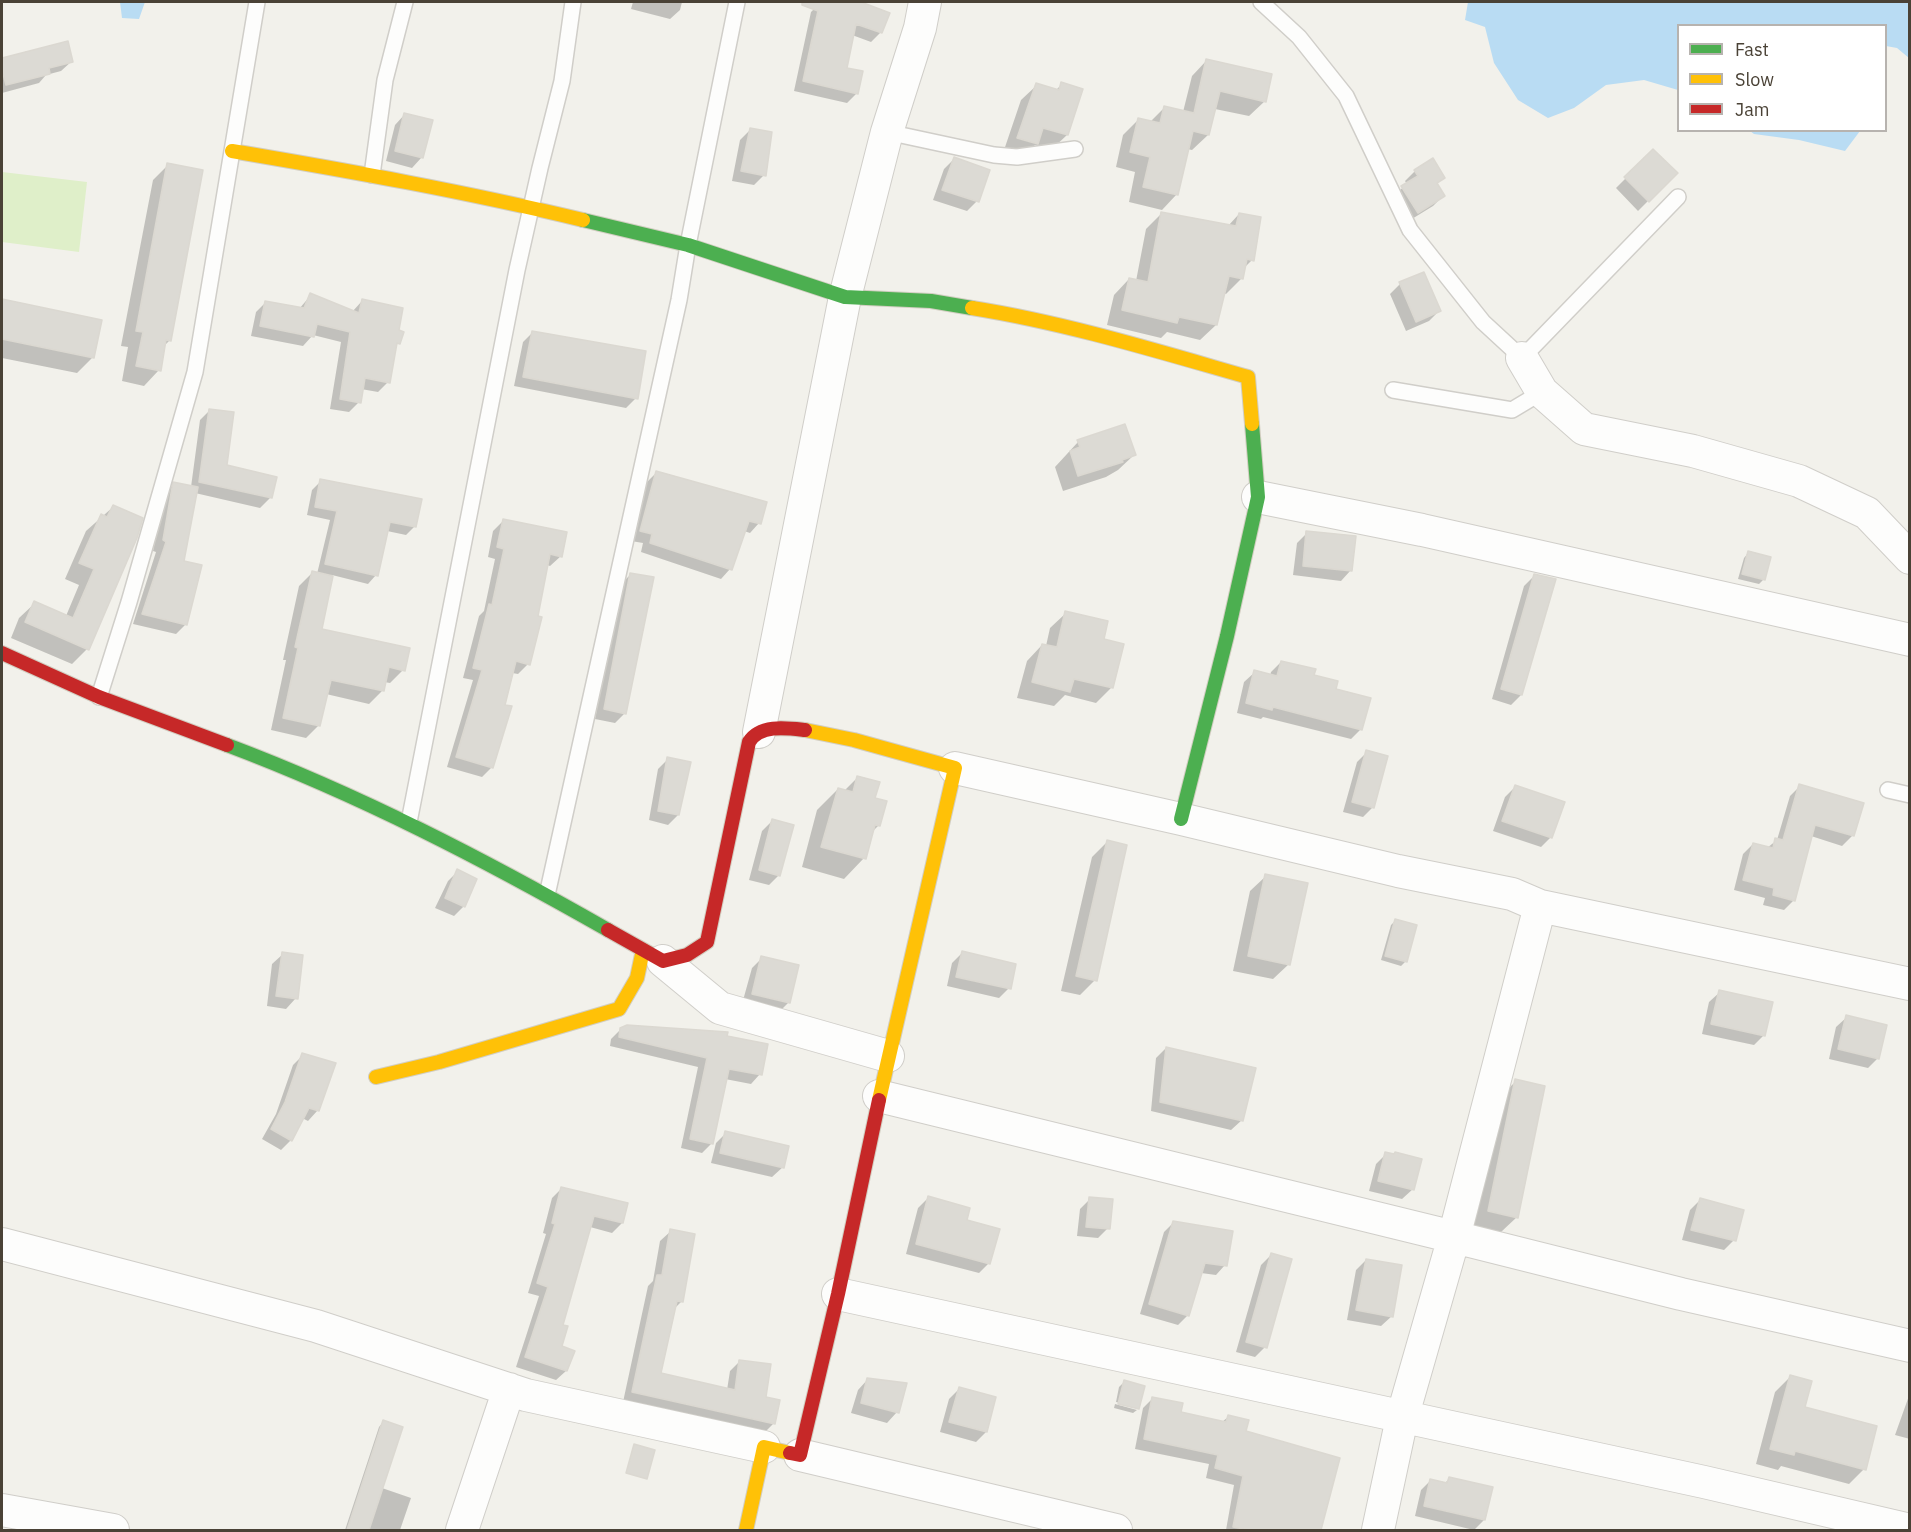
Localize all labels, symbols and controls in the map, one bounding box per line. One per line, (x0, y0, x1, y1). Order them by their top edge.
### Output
legend (1677, 24, 1887, 132)
text: Fast (1735, 38, 1769, 61)
text: Slow (1735, 68, 1774, 91)
text: Jam (1735, 98, 1770, 121)

